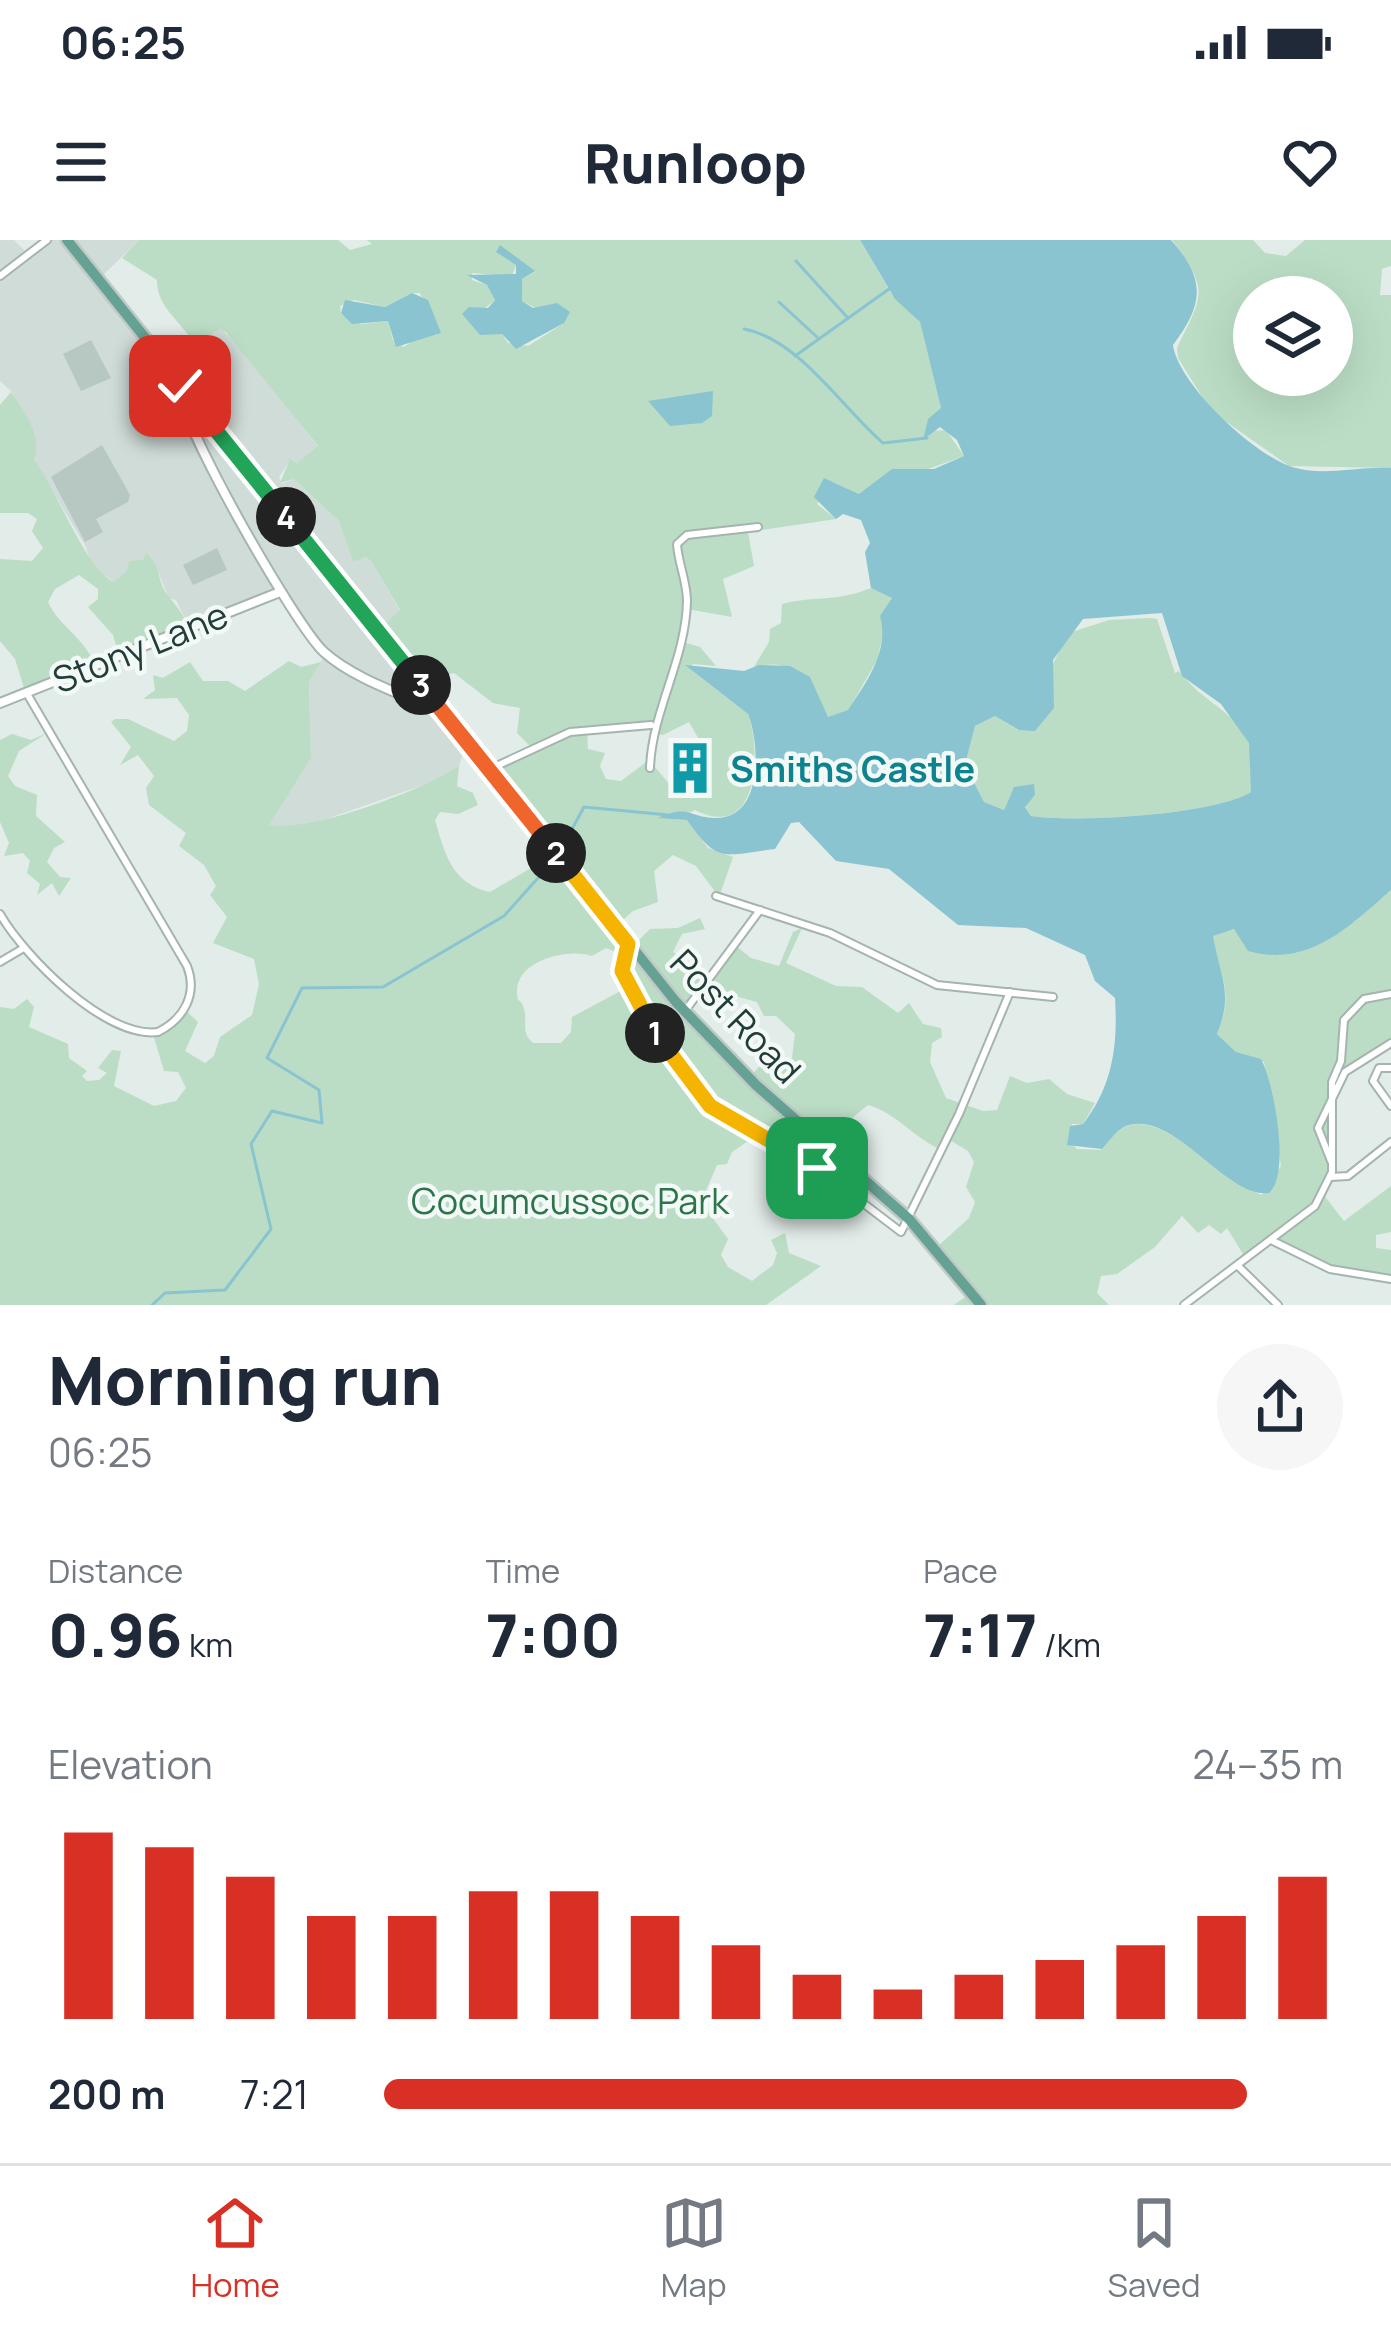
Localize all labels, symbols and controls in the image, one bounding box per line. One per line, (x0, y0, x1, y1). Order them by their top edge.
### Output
text: 06:25 (60, 11, 186, 73)
text: Runloop (584, 125, 807, 199)
icon: menu (48, 129, 114, 195)
icon: heart (1277, 129, 1343, 195)
map controls (1233, 276, 1353, 396)
button: layers (1233, 276, 1353, 396)
pin (129, 335, 231, 437)
icon: check (147, 353, 213, 419)
pin: 4 (256, 487, 316, 547)
text: 4 (276, 494, 296, 539)
street label: Stony Lane (45, 590, 235, 704)
pin: 3 (391, 655, 451, 715)
text: 3 (411, 662, 431, 707)
building icon: Smiths Castle (661, 739, 719, 797)
place label: Smiths Castle (730, 744, 975, 793)
pin: 2 (526, 823, 586, 883)
text: 2 (546, 830, 566, 875)
street label: Post Road (660, 938, 812, 1094)
pin: 1 (625, 1003, 685, 1063)
text: 1 (648, 1010, 662, 1055)
pin (766, 1117, 868, 1219)
icon: arrive (784, 1135, 850, 1201)
park label: Cocumcussoc Park (411, 1176, 730, 1225)
text: Morning run (48, 1335, 442, 1425)
button: share (1217, 1344, 1343, 1470)
text: 06:25 (48, 1425, 152, 1479)
text: Distance (48, 1548, 183, 1593)
text: Time (486, 1548, 560, 1593)
text: Pace (923, 1548, 998, 1593)
text: 0.96 (48, 1593, 182, 1675)
text: 7:00 (486, 1593, 621, 1675)
text: 7:17 (923, 1593, 1037, 1675)
text: km (182, 1622, 233, 1667)
text: /km (1037, 1622, 1101, 1667)
text: Elevation (48, 1737, 213, 1791)
text: 24–35 m (1193, 1737, 1343, 1791)
text: 200 m (48, 2067, 165, 2121)
text: 7:21 (240, 2067, 309, 2121)
tab: Home (190, 2190, 280, 2307)
tab: Map (661, 2190, 727, 2307)
tab: Saved (1108, 2190, 1201, 2307)

